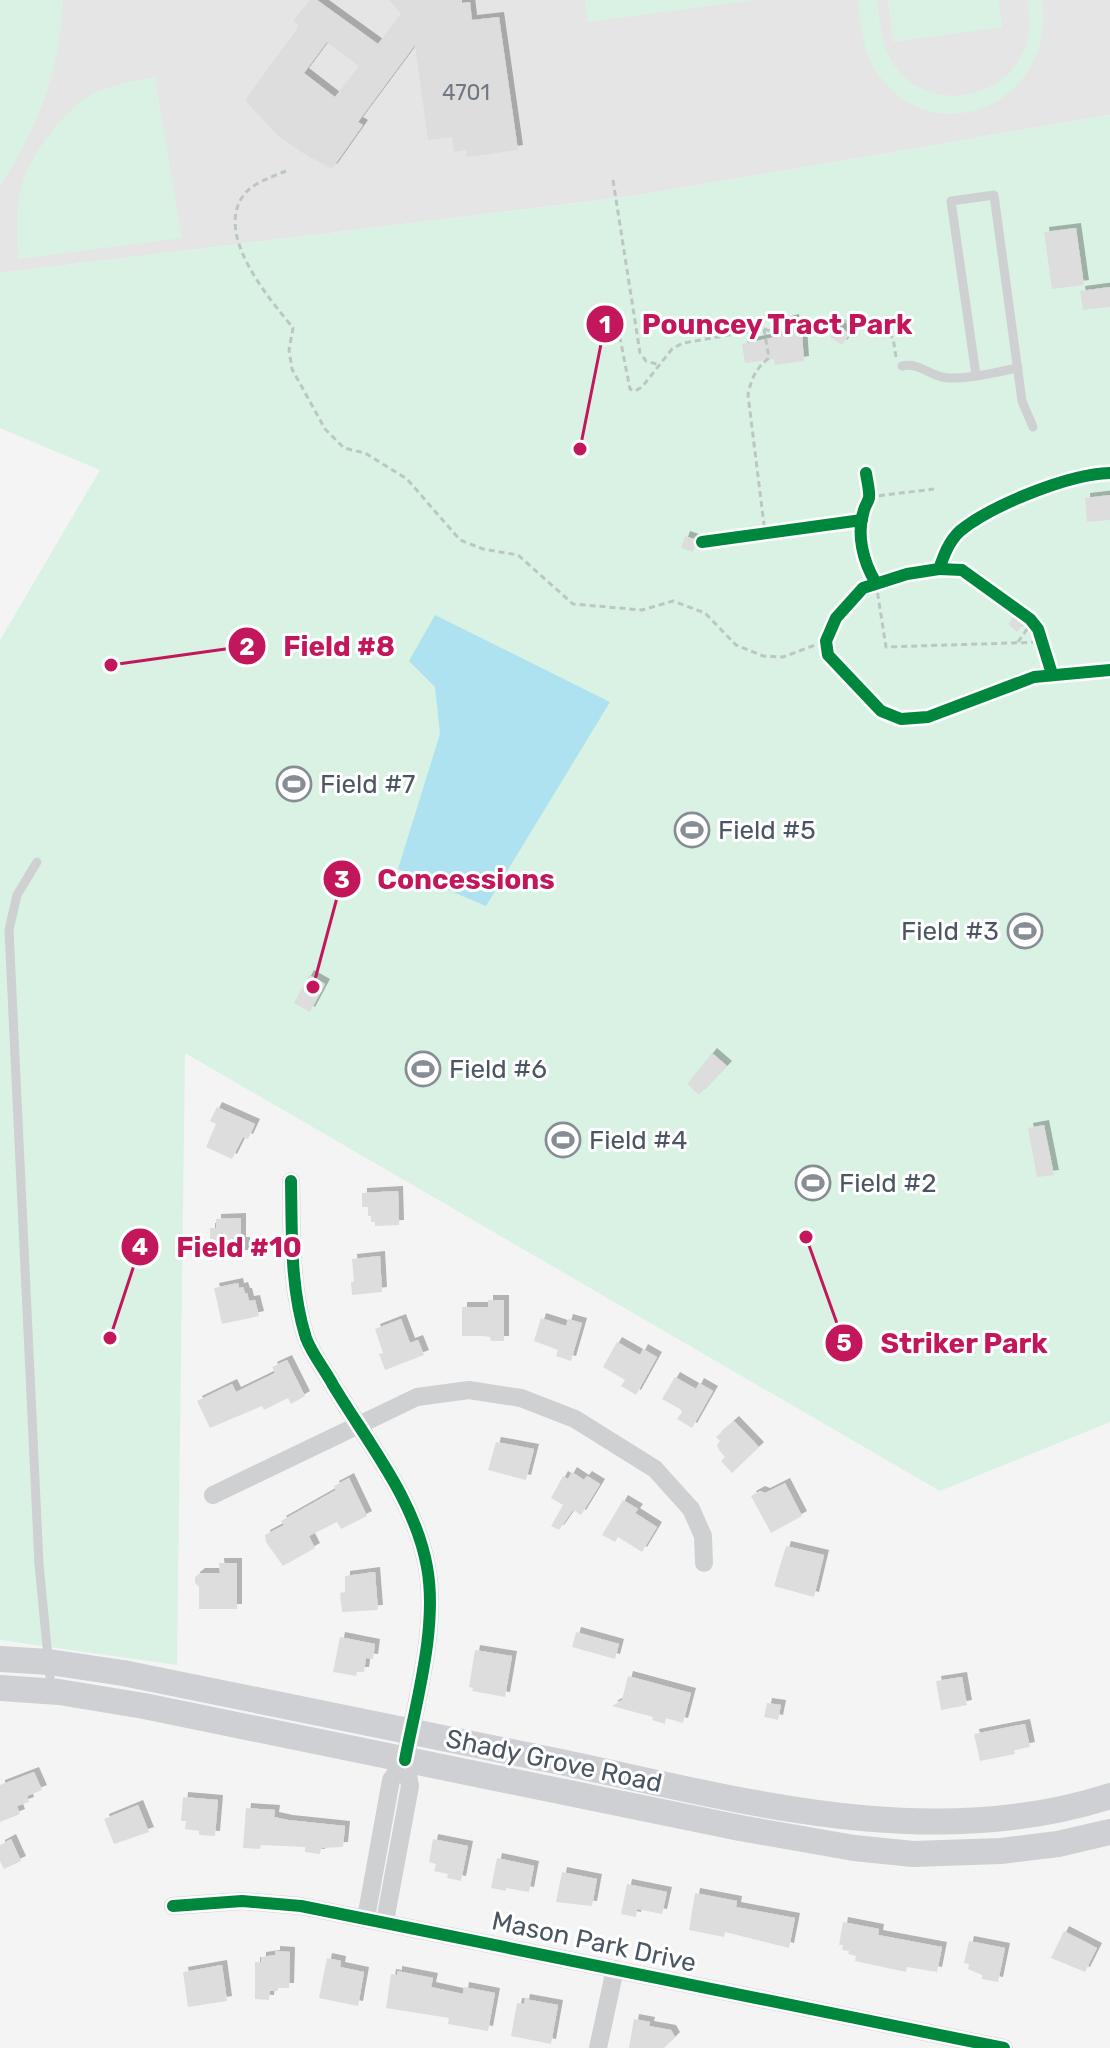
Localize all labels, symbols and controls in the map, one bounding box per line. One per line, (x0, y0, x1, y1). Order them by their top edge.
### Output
house number: 4701 (442, 79, 490, 106)
callout: Pouncey Tract Park (585, 298, 929, 350)
text: Pouncey Tract Park (642, 308, 913, 341)
text: 1 (599, 311, 611, 339)
callout: Field #8 (227, 620, 411, 672)
text: Field #8 (283, 630, 395, 663)
text: 2 (239, 633, 255, 661)
sports icon: Field #7 (275, 765, 313, 803)
place label: Field #7 (320, 769, 415, 800)
sports icon: Field #5 (673, 811, 711, 849)
place label: Field #5 (718, 815, 816, 846)
callout: Concessions (322, 853, 571, 905)
text: Concessions (377, 863, 555, 896)
text: 3 (334, 866, 350, 894)
sports icon: Field #3 (1006, 912, 1044, 950)
place label: Field #3 (901, 916, 999, 947)
sports icon: Field #6 (404, 1050, 442, 1088)
place label: Field #6 (449, 1054, 547, 1085)
sports icon: Field #4 (544, 1121, 582, 1159)
place label: Field #4 (589, 1125, 687, 1156)
sports icon: Field #2 (794, 1164, 832, 1202)
place label: Field #2 (839, 1168, 937, 1199)
callout: Field #10 (120, 1221, 318, 1273)
text: Field #10 (176, 1231, 302, 1264)
text: 4 (132, 1233, 148, 1261)
callout: Striker Park (824, 1317, 1063, 1369)
text: Striker Park (880, 1327, 1048, 1360)
text: 5 (836, 1329, 852, 1357)
street label: Shady Grove Road (443, 1723, 665, 1799)
street label: Mason Park Drive (489, 1905, 699, 1979)

